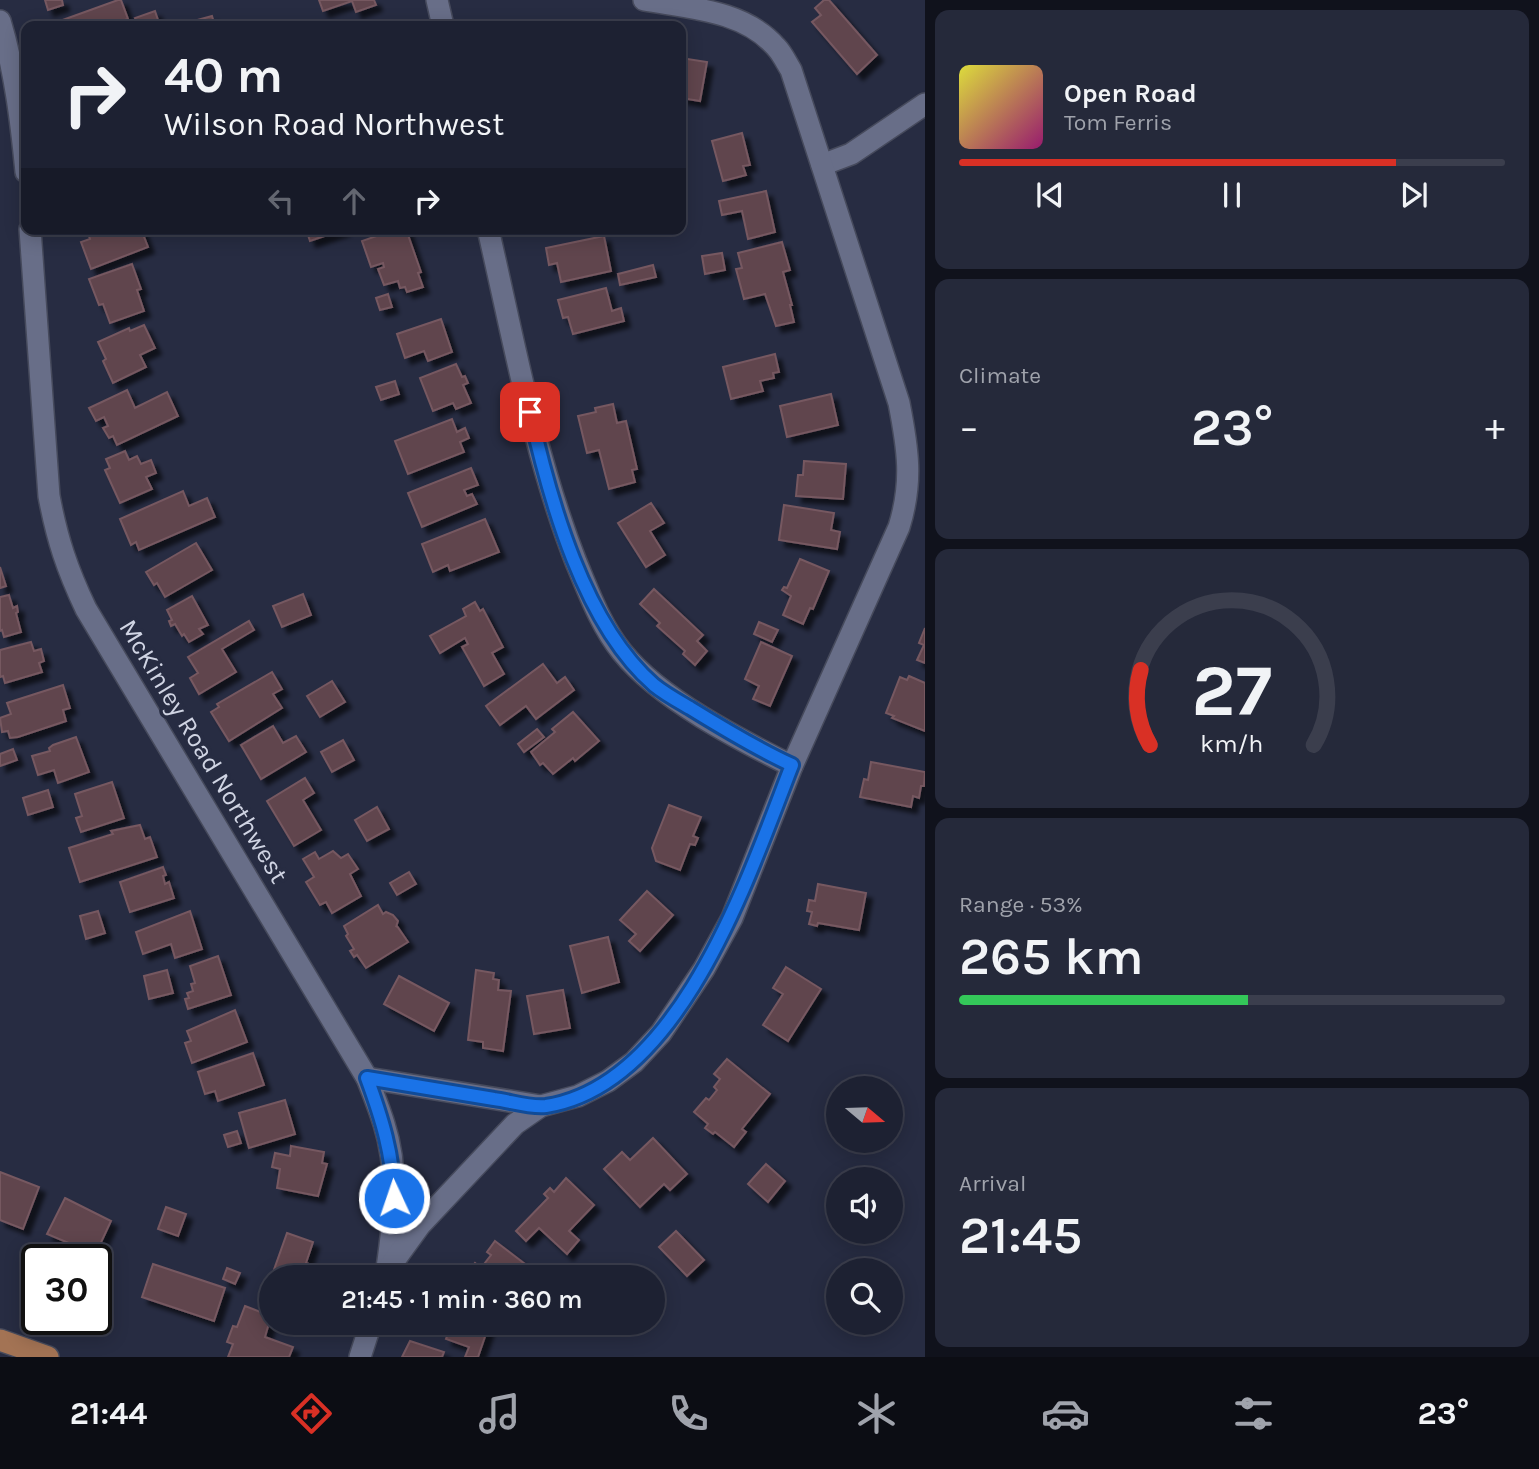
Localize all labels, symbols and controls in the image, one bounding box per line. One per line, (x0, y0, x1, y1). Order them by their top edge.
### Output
text: 40 m (164, 47, 283, 104)
icon: right (49, 49, 140, 140)
text: Open Road (1064, 78, 1197, 109)
text: Wilson Road Northwest (164, 106, 504, 143)
text: Tom Ferris (1064, 109, 1172, 136)
icon: previous (1031, 176, 1069, 214)
icon: pause (1213, 176, 1251, 214)
icon: next (1395, 176, 1433, 214)
icon: left (262, 182, 300, 220)
icon: ahead (335, 182, 373, 220)
icon: right (408, 182, 446, 220)
text: Climate (959, 362, 1041, 389)
pin (500, 382, 560, 442)
icon: arrive (511, 393, 549, 431)
text: 23° (1191, 397, 1273, 458)
text: − (959, 405, 979, 450)
text: + (1485, 405, 1505, 450)
street label: McKinley Road Northwest (112, 614, 295, 889)
text: 27 (1192, 648, 1272, 733)
text: km/h (1200, 728, 1264, 757)
text: Range · 53% (959, 891, 1083, 918)
text: 265 km (959, 926, 1144, 987)
north arrow (826, 1076, 903, 1153)
map controls (826, 1076, 903, 1335)
position arrow (357, 1161, 431, 1235)
button: sound (826, 1167, 903, 1244)
text: Arrival (959, 1170, 1026, 1197)
text: 21:45 (959, 1205, 1082, 1266)
speed limit sign: 30 (21, 1244, 112, 1335)
button: search (826, 1258, 903, 1335)
text: 21:45 · 1 min · 360 m (341, 1284, 583, 1315)
icon: directions (287, 1389, 336, 1438)
icon: music (475, 1389, 524, 1438)
icon: phone (664, 1389, 713, 1438)
icon: climate (852, 1389, 901, 1438)
icon: car (1041, 1389, 1090, 1438)
icon: filters (1229, 1389, 1278, 1438)
text: 21:44 (70, 1395, 147, 1432)
text: 23° (1418, 1395, 1469, 1432)

